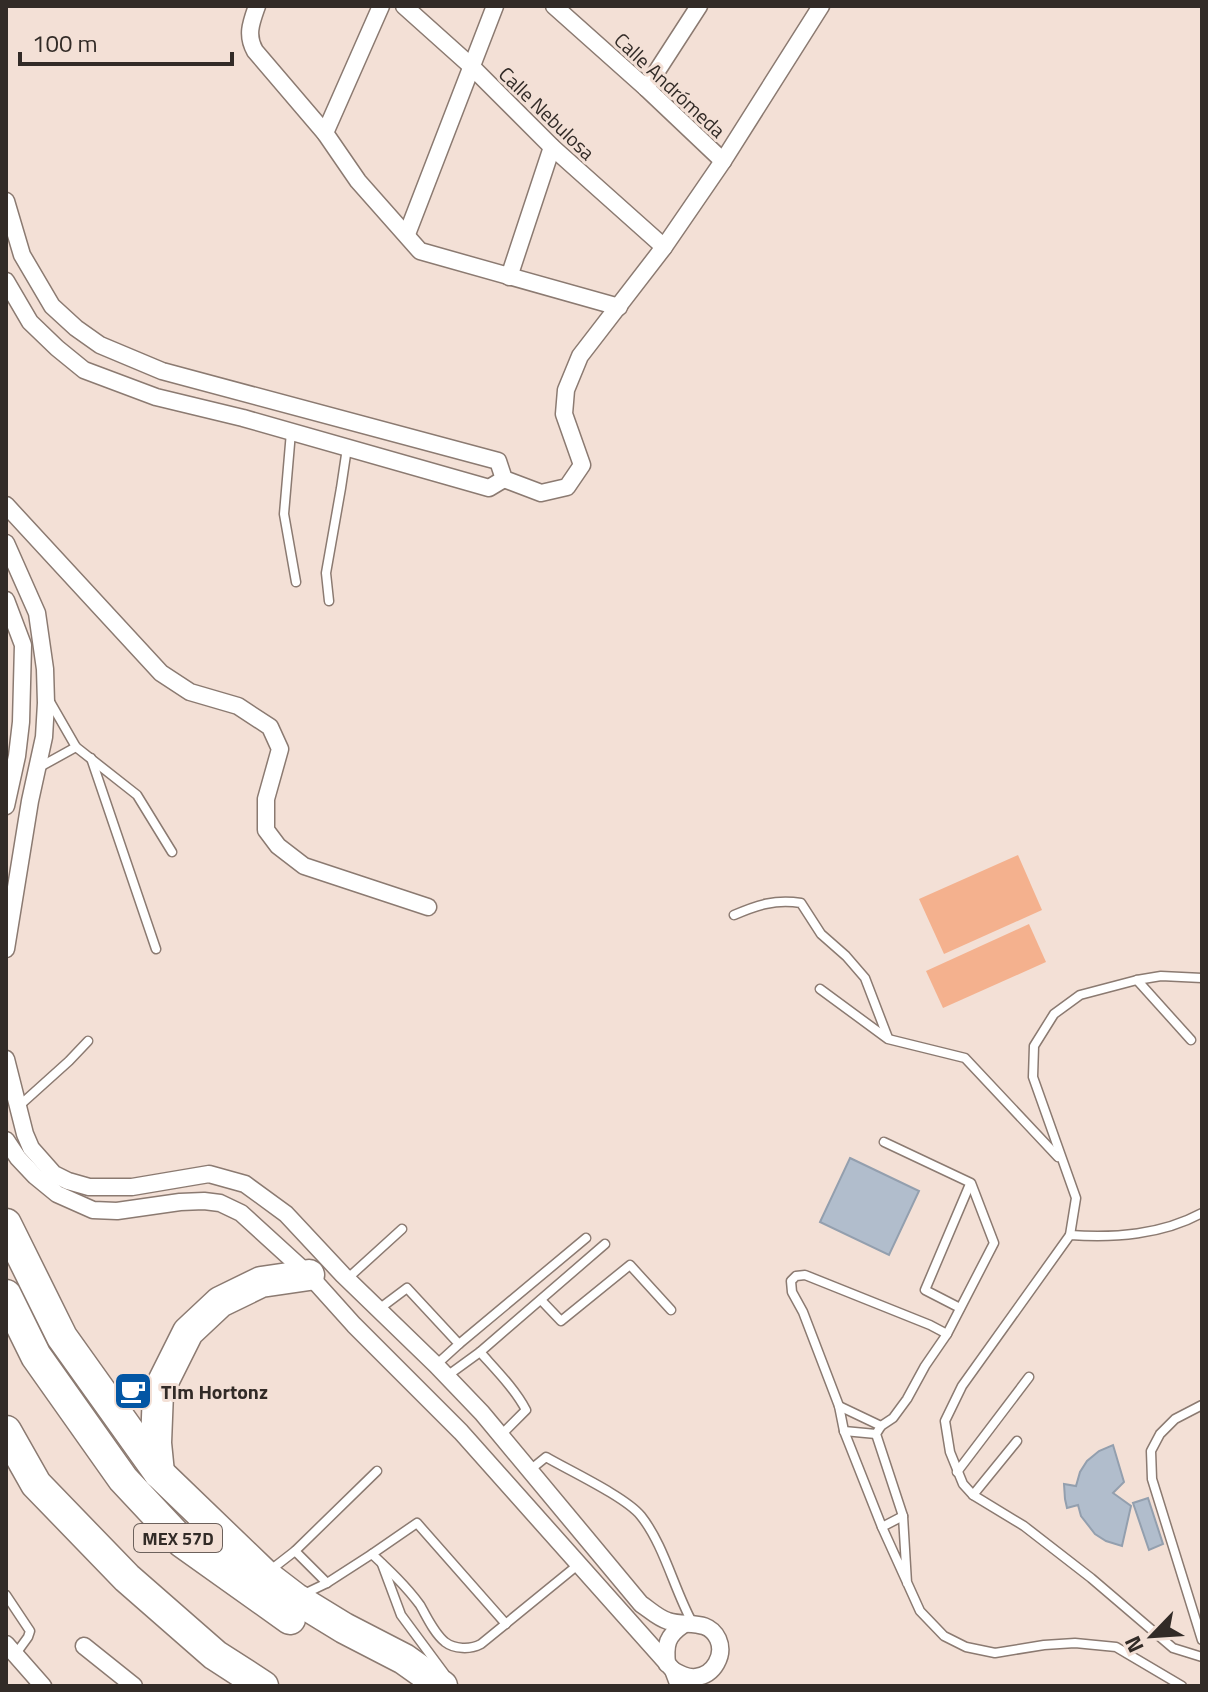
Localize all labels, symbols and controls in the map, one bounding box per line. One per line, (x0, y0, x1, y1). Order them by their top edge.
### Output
scale bar (20, 16, 232, 66)
text: 100 m (32, 25, 98, 61)
street label: Calle Andrómeda (607, 25, 733, 145)
street label: Calle Nebulosa (492, 59, 602, 167)
cafe icon: TIm Hortonz (112, 1370, 154, 1412)
place label: TIm Hortonz (161, 1376, 268, 1407)
road number: MEX 57D (134, 1524, 222, 1552)
north arrow (1112, 1596, 1192, 1676)
text: N (1115, 1630, 1153, 1659)

